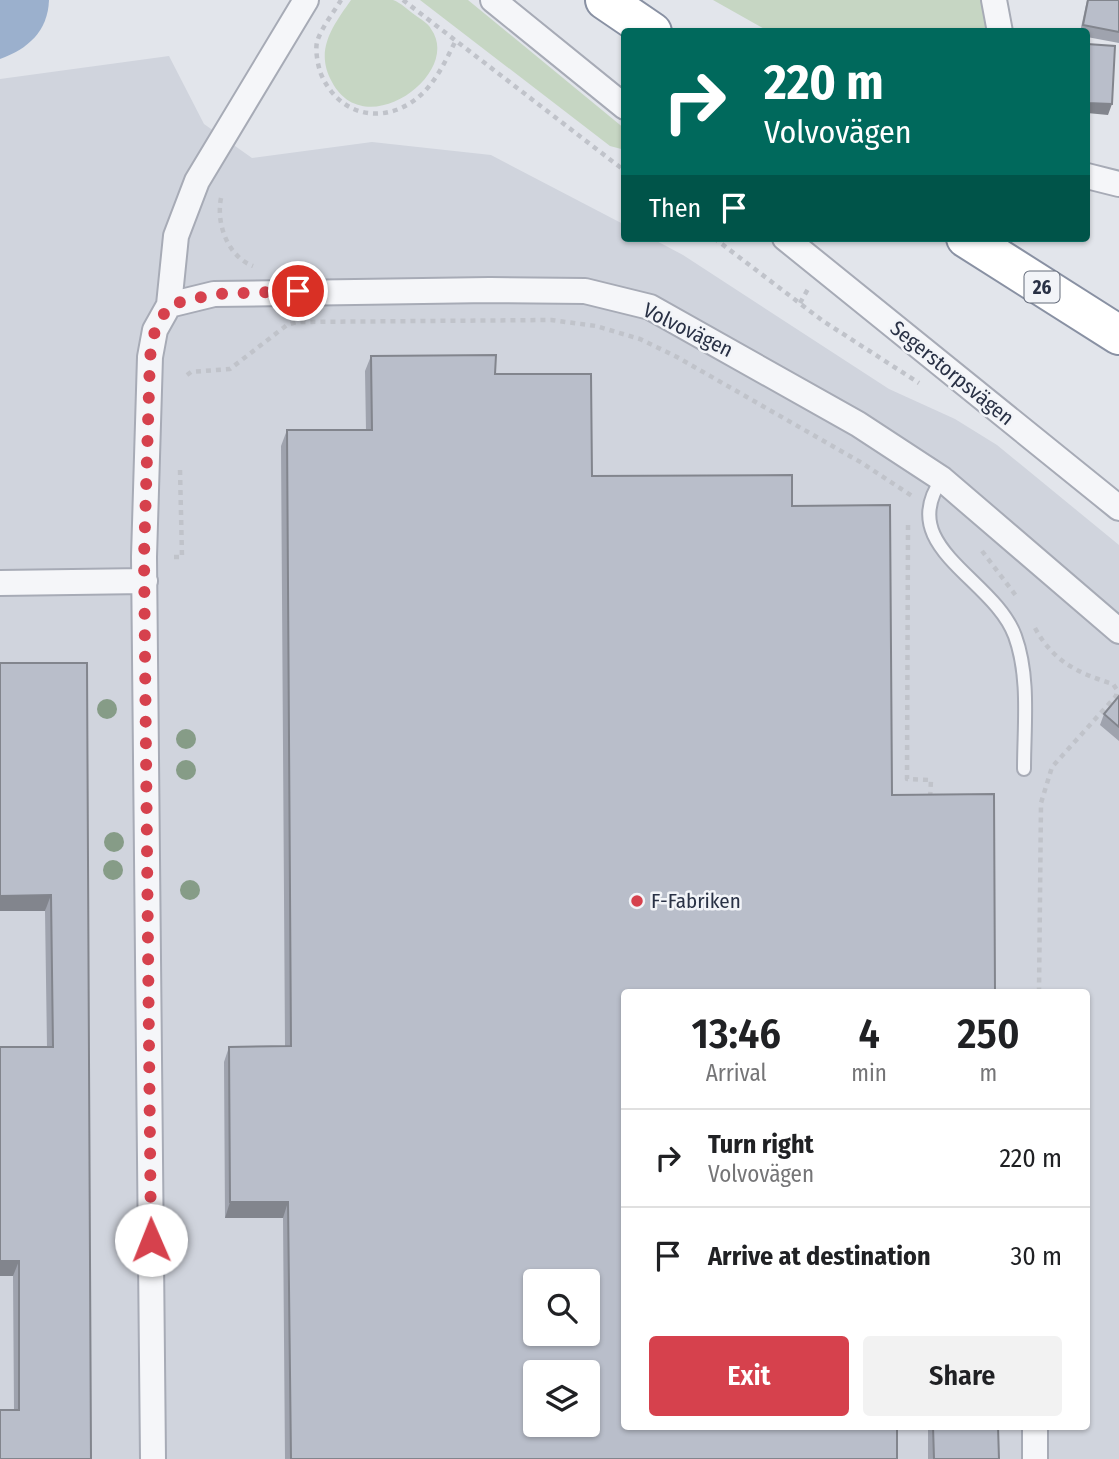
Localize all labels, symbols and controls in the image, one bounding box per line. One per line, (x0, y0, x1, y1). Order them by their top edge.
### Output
text: 220 m (764, 53, 884, 112)
icon: right (649, 56, 740, 147)
text: Volvovägen (764, 113, 912, 151)
icon: arrive (715, 189, 753, 227)
text: Then (649, 193, 701, 224)
pin (268, 261, 328, 321)
icon: arrive (279, 272, 317, 310)
road number: 26 (1024, 272, 1060, 302)
street label: Volvovägen (639, 297, 737, 363)
street label: Segerstorpsvägen (885, 315, 1019, 431)
place label: F-Fabriken (651, 888, 741, 914)
marker: F-Fabriken (629, 893, 645, 909)
text: 13:46 (691, 1009, 781, 1059)
text: 4 (858, 1009, 880, 1059)
text: 250 (957, 1009, 1020, 1059)
text: Arrival (706, 1059, 767, 1087)
text: min (851, 1059, 887, 1087)
text: m (980, 1059, 997, 1087)
text: Turn right (708, 1129, 814, 1160)
icon: right (649, 1139, 687, 1177)
text: 220 m (999, 1143, 1062, 1174)
text: Volvovägen (708, 1160, 814, 1188)
position arrow (114, 1203, 188, 1277)
icon: arrive (649, 1237, 687, 1275)
text: Arrive at destination (708, 1241, 931, 1272)
text: 30 m (1011, 1241, 1062, 1272)
map controls (523, 1269, 600, 1437)
button: search (523, 1269, 600, 1346)
button: Exit (649, 1336, 849, 1416)
button: Share (863, 1336, 1062, 1416)
button: layers (523, 1360, 600, 1437)

